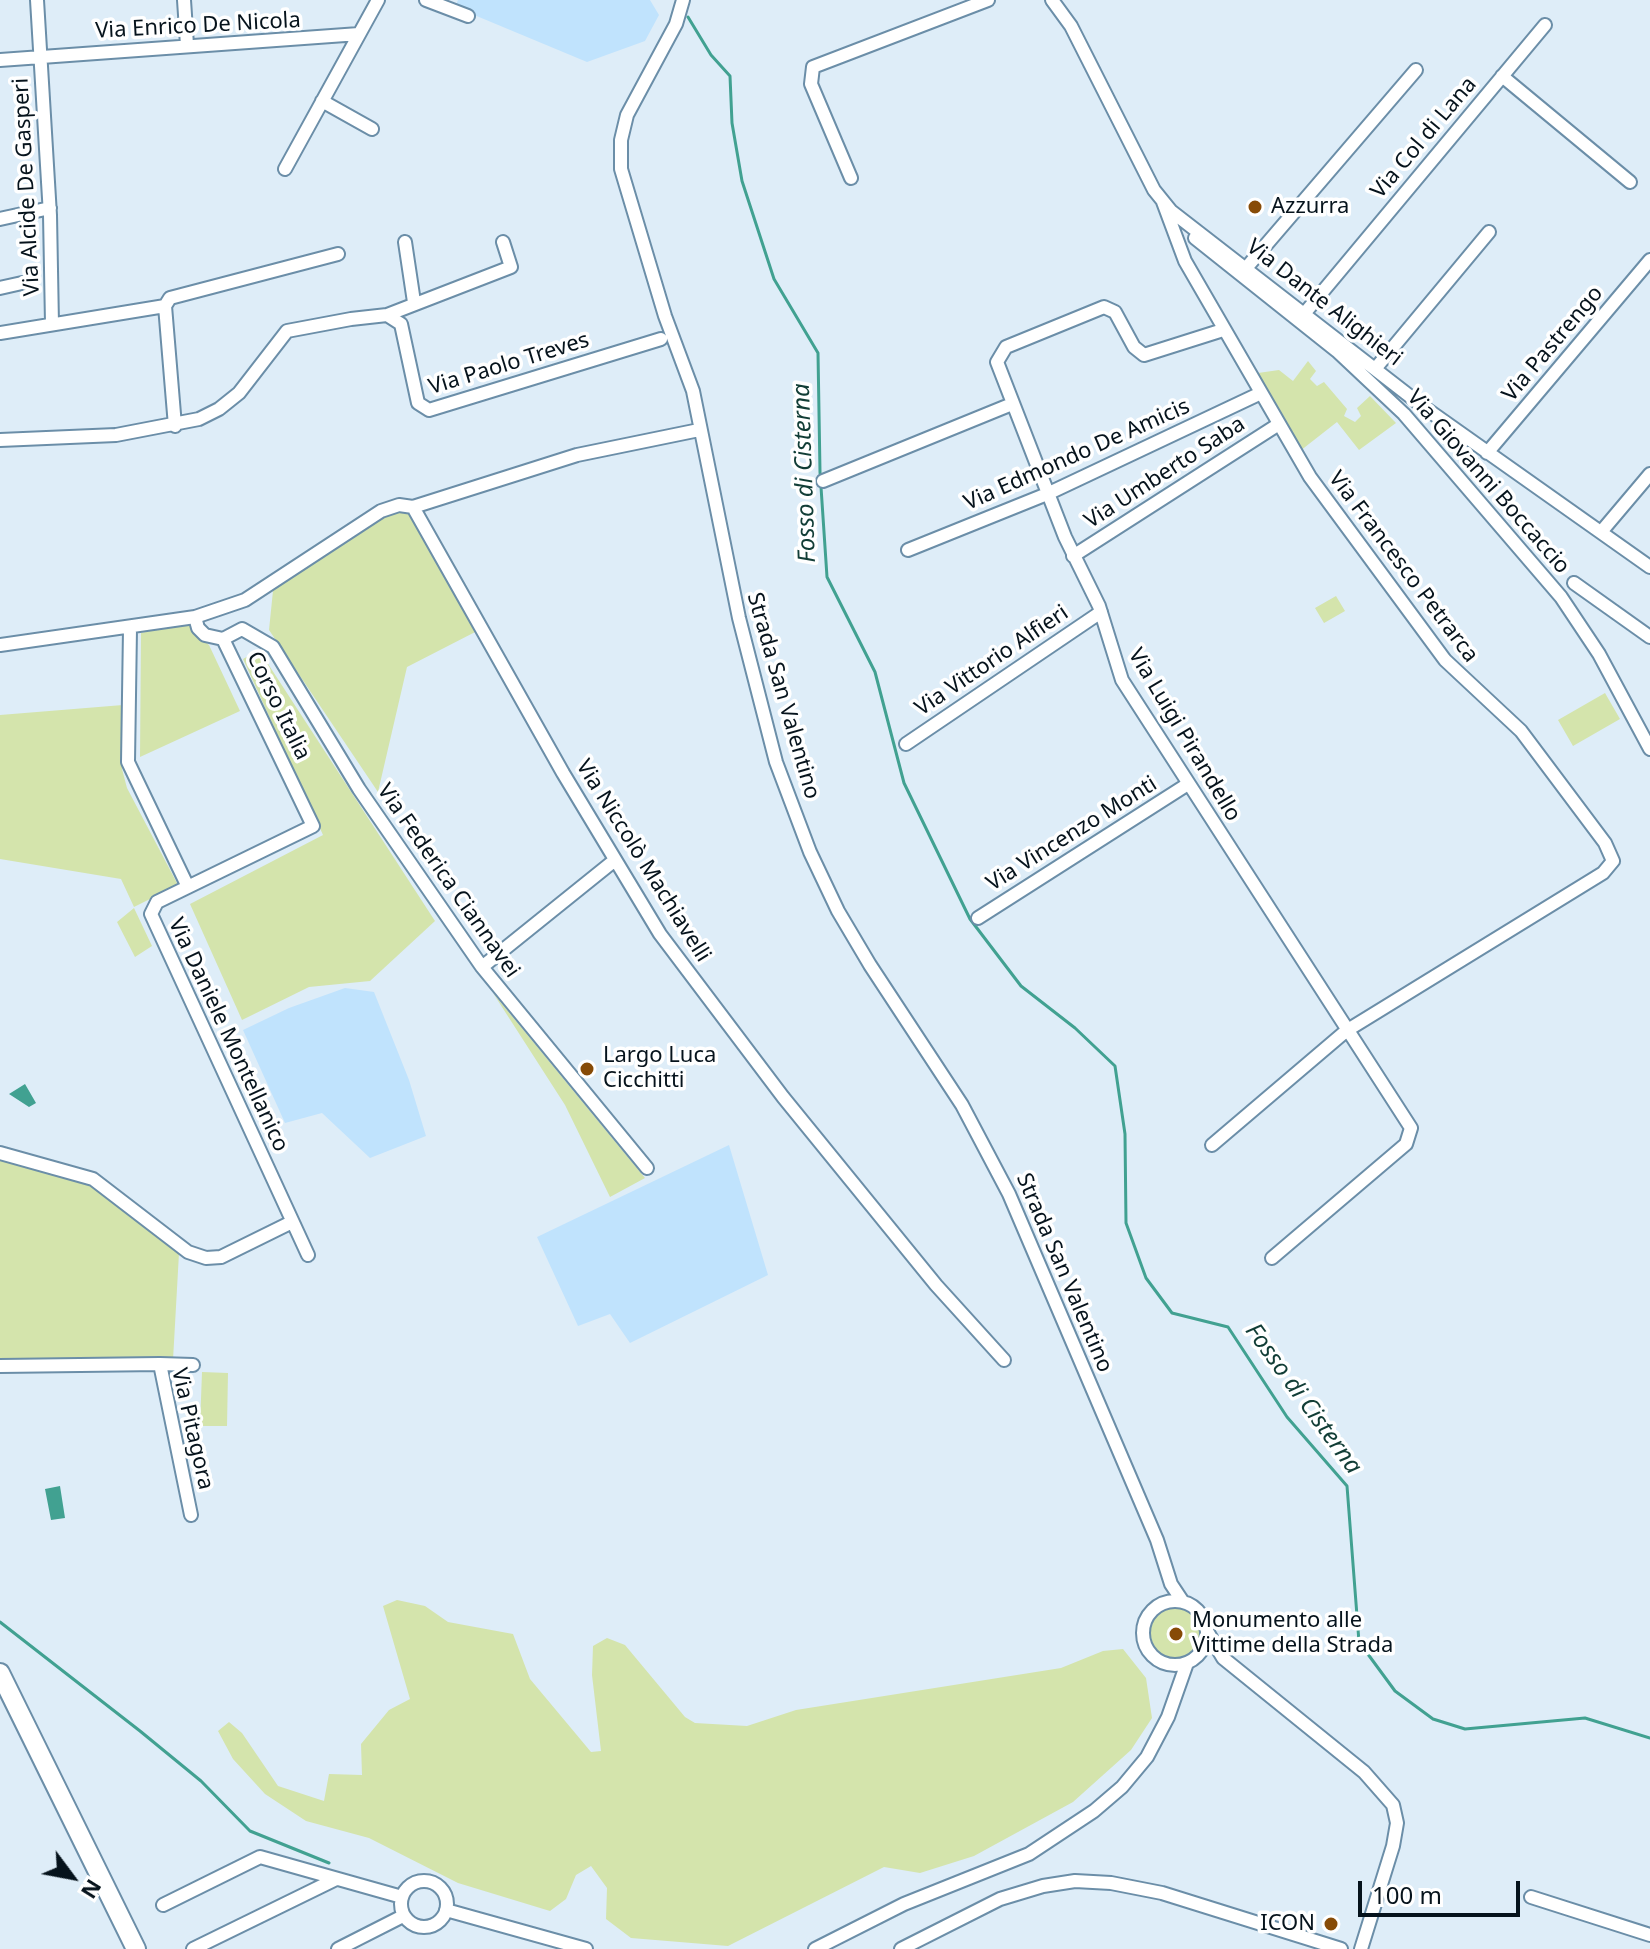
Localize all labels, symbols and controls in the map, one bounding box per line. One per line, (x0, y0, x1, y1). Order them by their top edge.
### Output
street label: Via Enrico De Nicola (95, 7, 301, 45)
street label: Via Col di Lana (1366, 72, 1482, 204)
street label: Via Alcide De Gasperi (8, 77, 46, 297)
place label: Azzurra (1271, 194, 1349, 220)
marker: Azzurra (1246, 198, 1264, 216)
street label: Via Dante Alighieri (1241, 234, 1407, 372)
street label: Via Pastrengo (1497, 281, 1609, 407)
street label: Via Paolo Treves (426, 327, 592, 401)
water label: Fosso di Cisterna (787, 383, 823, 563)
street label: Via Giovanni Boccaccio (1401, 385, 1575, 579)
street label: Via Edmondo De Amicis (960, 393, 1194, 517)
street label: Via Umberto Saba (1080, 411, 1250, 535)
street label: Via Francesco Petrarca (1323, 466, 1483, 668)
street label: Strada San Valentino (741, 590, 825, 802)
street label: Via Vittorio Alfieri (910, 600, 1074, 722)
street label: Via Luigi Pirandello (1122, 644, 1246, 826)
street label: Corso Italia (240, 647, 316, 765)
street label: Via Niccolò Machiavelli (570, 755, 716, 967)
street label: Via Vincenzo Monti (982, 771, 1162, 897)
street label: Via Federica Ciannavei (371, 779, 525, 983)
street label: Via Daniele Montellanico (162, 914, 294, 1156)
place label: Largo Luca Cicchitti (603, 1043, 716, 1094)
marker: Largo Luca Cicchitti (578, 1060, 596, 1078)
street label: Strada San Valentino (1010, 1170, 1118, 1376)
water label: Fosso di Cisterna (1239, 1318, 1367, 1480)
street label: Via Pitagora (165, 1366, 219, 1492)
place label: Monumento alle Vittime della Strada (1192, 1608, 1393, 1660)
marker: Monumento alle Vittime della Strada (1167, 1625, 1185, 1643)
north arrow (32, 1837, 112, 1917)
scale bar (1362, 1865, 1524, 1915)
text: N (75, 1874, 110, 1905)
text: 100 m (1372, 1878, 1442, 1911)
place label: ICON (1260, 1911, 1315, 1937)
marker: ICON (1322, 1915, 1340, 1933)

